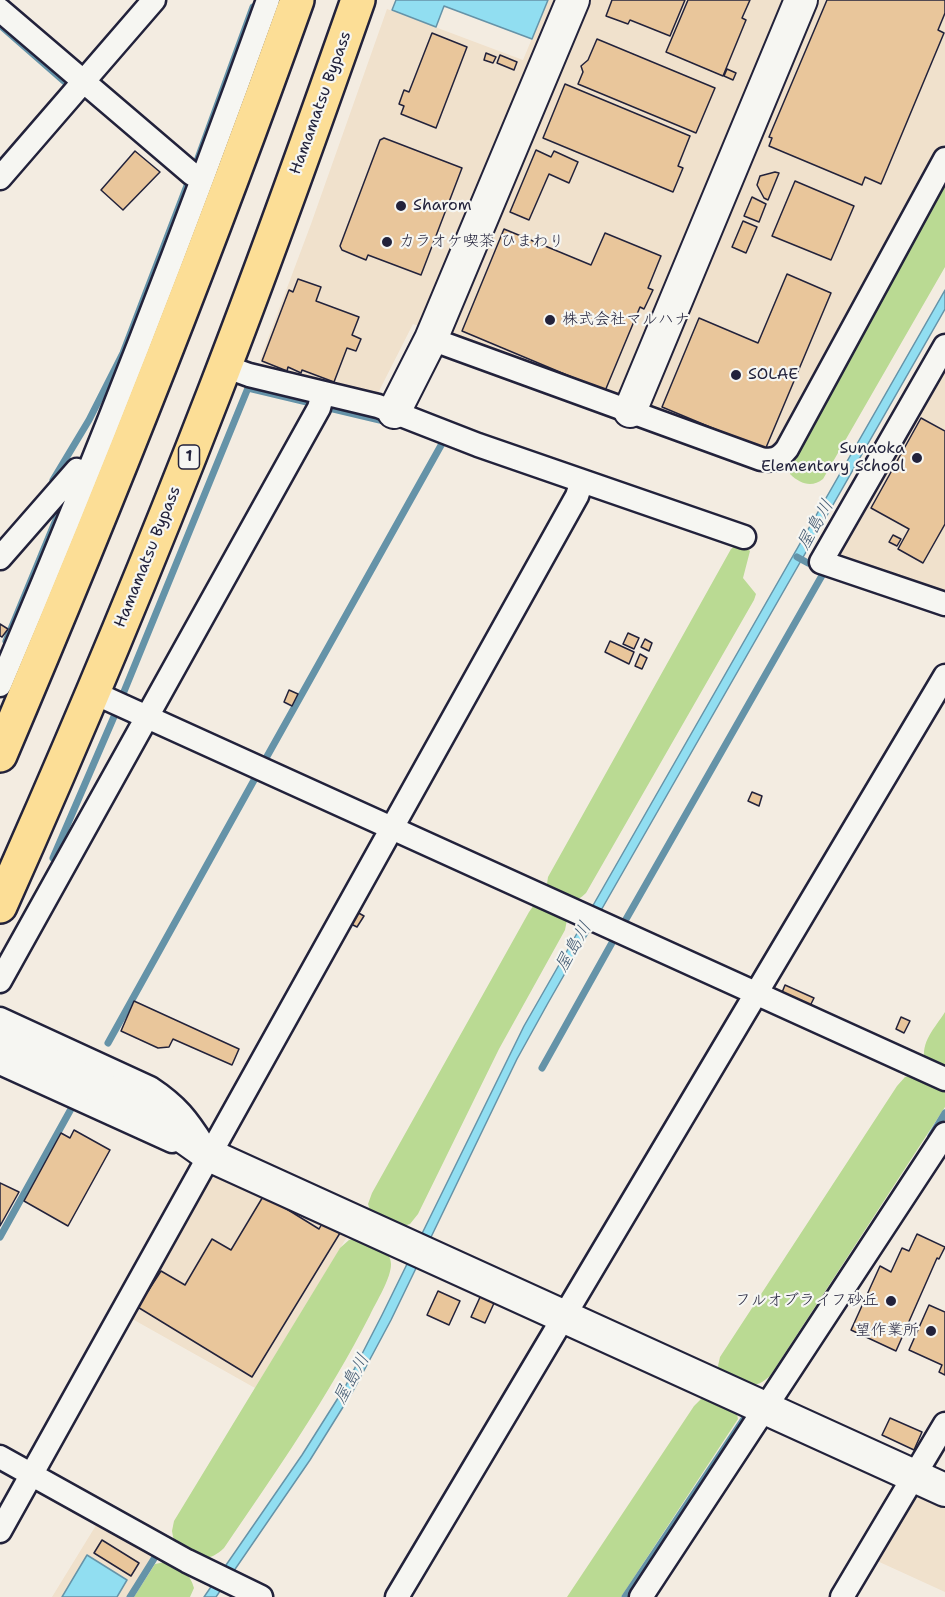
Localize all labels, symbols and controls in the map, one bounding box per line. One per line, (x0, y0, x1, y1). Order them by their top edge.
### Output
street label: Hamamatsu Bypass (286, 29, 356, 177)
place label: Sharom (413, 196, 472, 216)
marker: Sharom (394, 199, 408, 213)
place label: カラオケ喫茶 ひまわり (399, 232, 564, 252)
marker: カラオケ喫茶 ひまわり (380, 235, 394, 249)
place label: 株式会社マルハナ (562, 310, 690, 330)
marker: 株式会社マルハナ (543, 313, 557, 327)
place label: SOLAE (748, 365, 798, 385)
marker: SOLAE (729, 368, 743, 382)
place label: Sunaoka Elementary School (761, 439, 905, 477)
road number: 1 (178, 445, 200, 469)
marker: Sunaoka Elementary School (910, 451, 924, 465)
street label: Hamamatsu Bypass (111, 483, 185, 631)
water label: 屋島川 (793, 496, 839, 554)
water label: 屋島川 (551, 918, 597, 976)
place label: フルオブライフ砂丘 (735, 1291, 879, 1311)
marker: フルオブライフ砂丘 (884, 1294, 898, 1308)
place label: 望作業所 (855, 1321, 919, 1341)
marker: 望作業所 (924, 1324, 938, 1338)
water label: 屋島川 (329, 1350, 375, 1408)

